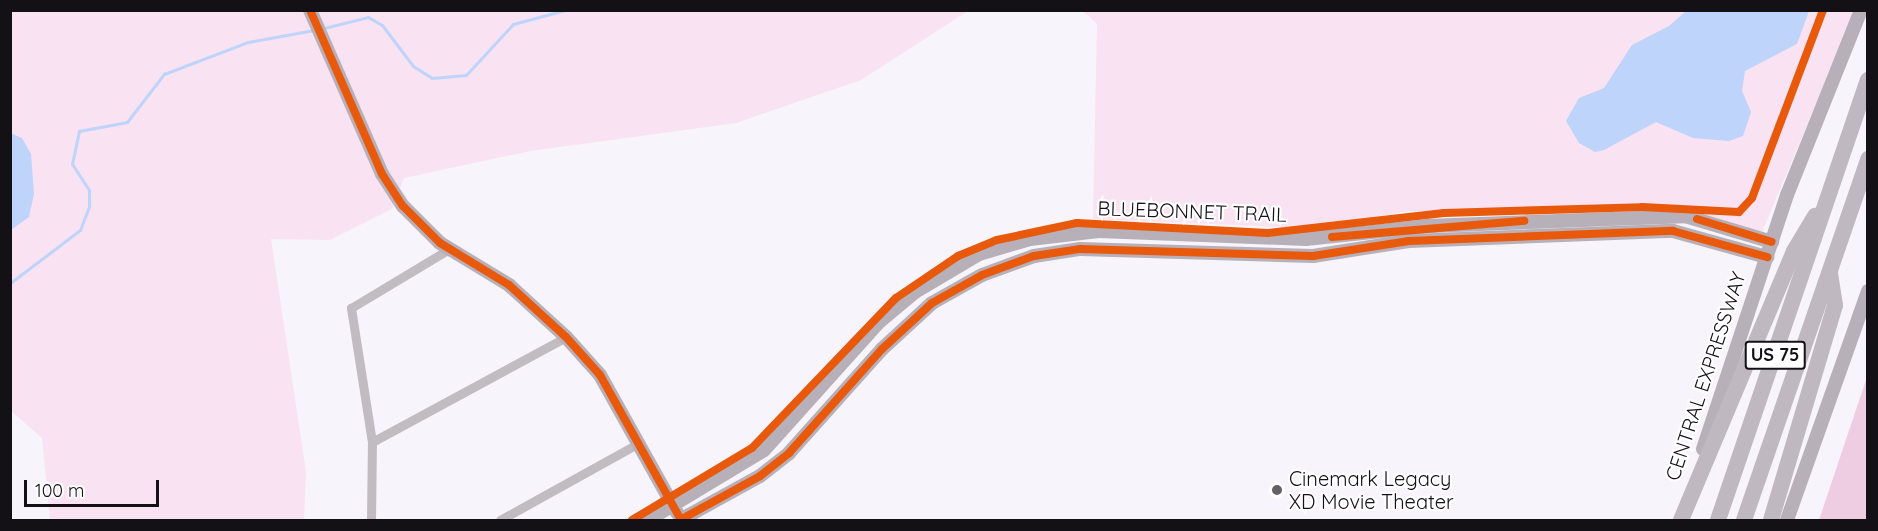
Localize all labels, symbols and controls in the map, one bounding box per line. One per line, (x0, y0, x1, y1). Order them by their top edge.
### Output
street label: BLUEBONNET TRAIL (1097, 196, 1287, 226)
street label: CENTRAL EXPRESSWAY (1660, 268, 1750, 484)
road number: US 75 (1744, 340, 1806, 370)
place label: Cinemark Legacy XD Movie Theater (1289, 466, 1454, 513)
scale bar (27, 468, 162, 506)
text: 100 m (35, 479, 84, 502)
marker: Cinemark Legacy XD Movie Theater (1270, 483, 1284, 497)

